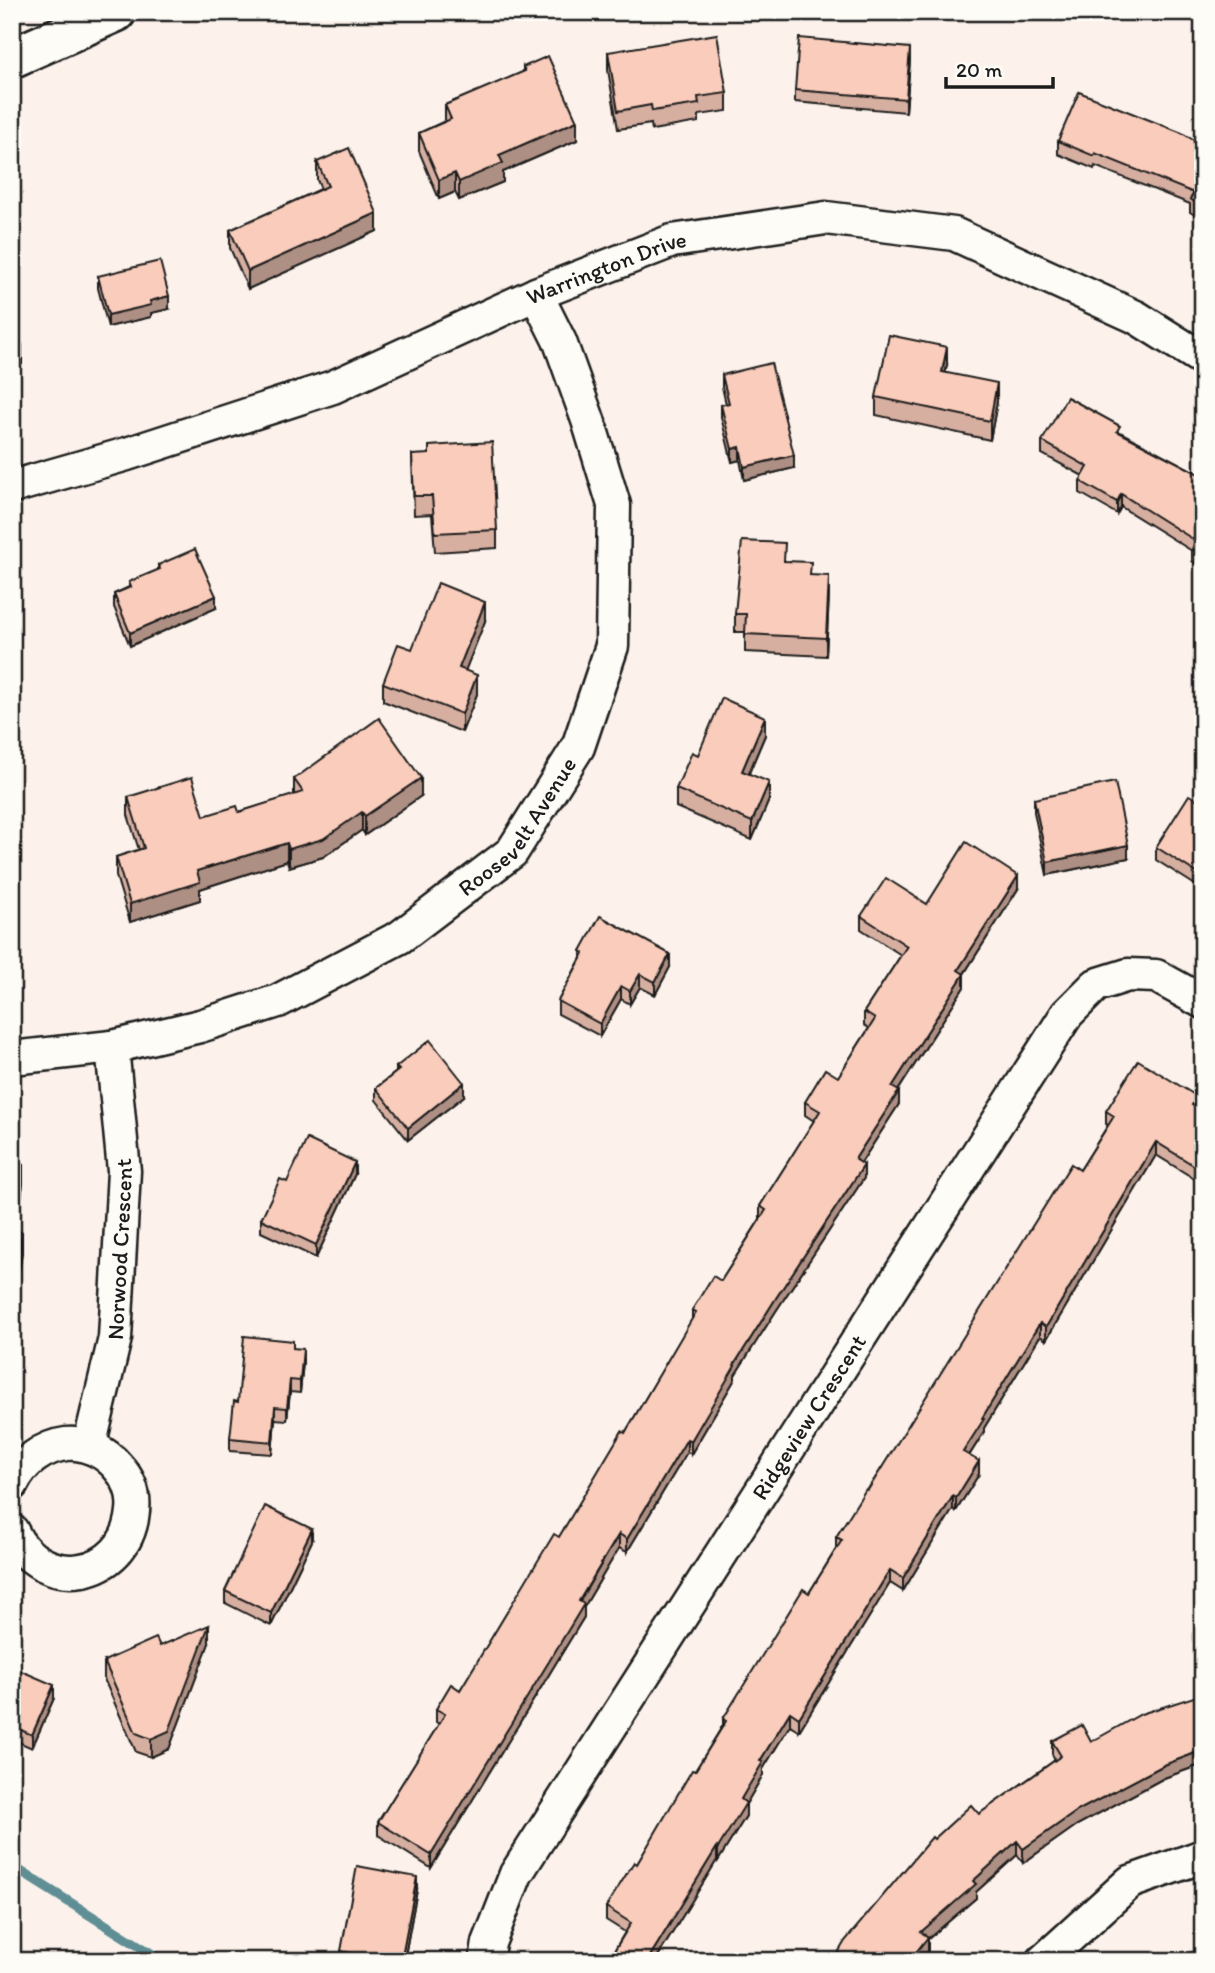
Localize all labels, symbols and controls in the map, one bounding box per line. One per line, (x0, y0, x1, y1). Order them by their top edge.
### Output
scale bar (946, 46, 1052, 90)
text: 20 m (956, 57, 1003, 82)
street label: Warrington Drive (522, 225, 688, 311)
street label: Roosevelt Avenue (452, 752, 582, 902)
street label: Norwood Crescent (101, 1157, 138, 1341)
street label: Ridgeview Crescent (745, 1329, 872, 1505)

